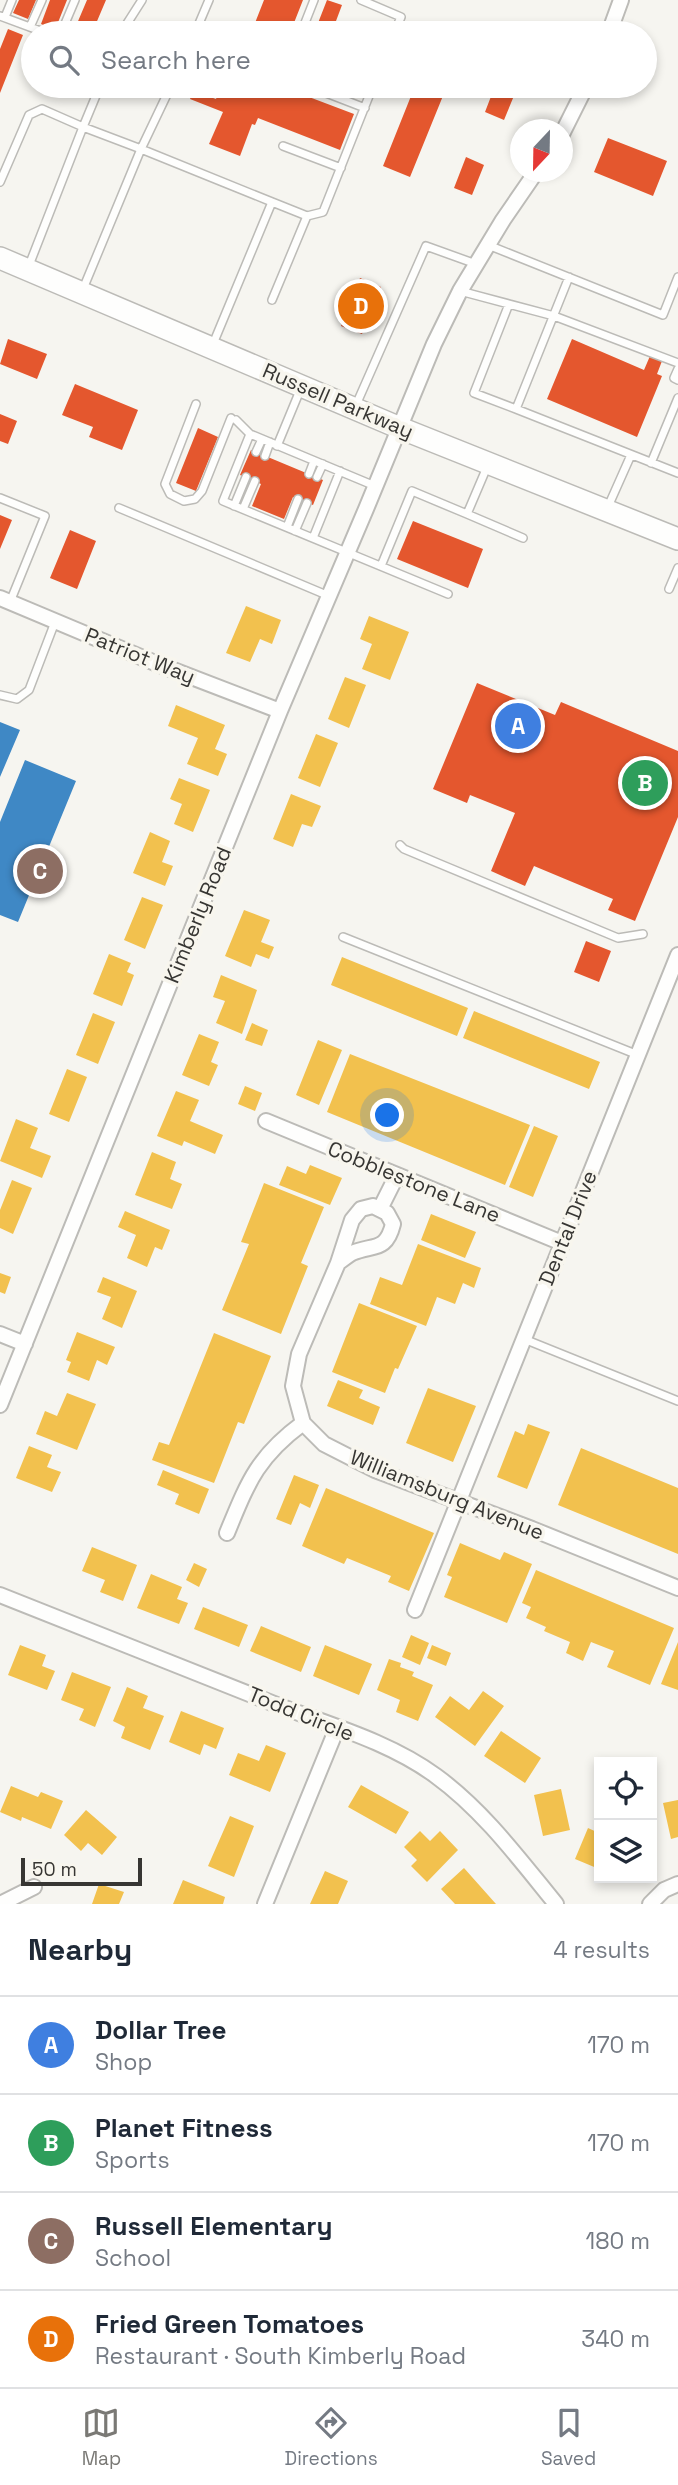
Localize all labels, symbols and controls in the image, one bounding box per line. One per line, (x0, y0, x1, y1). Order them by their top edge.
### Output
search box (21, 21, 657, 98)
icon: search (45, 41, 83, 79)
text: Search here (101, 43, 251, 77)
north arrow (510, 119, 573, 182)
pin: D (338, 280, 384, 332)
street label: Russell Parkway (259, 357, 418, 444)
street label: Patriot Way (81, 621, 199, 690)
pin: A (495, 700, 541, 752)
pin: B (622, 757, 668, 809)
street label: Kimberly Road (158, 843, 237, 987)
pin: C (17, 845, 63, 897)
your location (370, 1098, 404, 1132)
street label: Cobblestone Lane (324, 1135, 504, 1228)
street label: Dental Drive (532, 1166, 603, 1289)
street label: Williamsburg Avenue (346, 1443, 548, 1546)
street label: Todd Circle (244, 1680, 358, 1747)
map controls (594, 1757, 657, 1883)
button: locate (594, 1757, 657, 1820)
button: layers (594, 1820, 657, 1883)
scale bar (21, 1855, 142, 1887)
text: 50 m (32, 1857, 77, 1882)
text: Nearby (28, 1930, 132, 1969)
text: 4 results (553, 1935, 650, 1965)
text: Dollar Tree (95, 2013, 227, 2047)
text: A (44, 2030, 58, 2060)
text: 170 m (587, 2030, 650, 2060)
text: Shop (95, 2047, 152, 2077)
text: Planet Fitness (95, 2111, 273, 2145)
text: B (43, 2128, 59, 2158)
text: 170 m (587, 2128, 650, 2158)
text: Sports (95, 2145, 170, 2175)
text: Russell Elementary (95, 2209, 333, 2243)
text: C (44, 2226, 58, 2256)
text: 180 m (586, 2226, 650, 2256)
text: School (95, 2243, 171, 2273)
text: Fried Green Tomatoes (95, 2307, 364, 2341)
text: D (43, 2324, 59, 2354)
text: 340 m (581, 2324, 650, 2354)
text: Restaurant · South Kimberly Road (95, 2341, 466, 2371)
tab: Map (82, 2404, 121, 2471)
tab: Directions (285, 2404, 378, 2471)
tab: Saved (541, 2404, 596, 2471)

